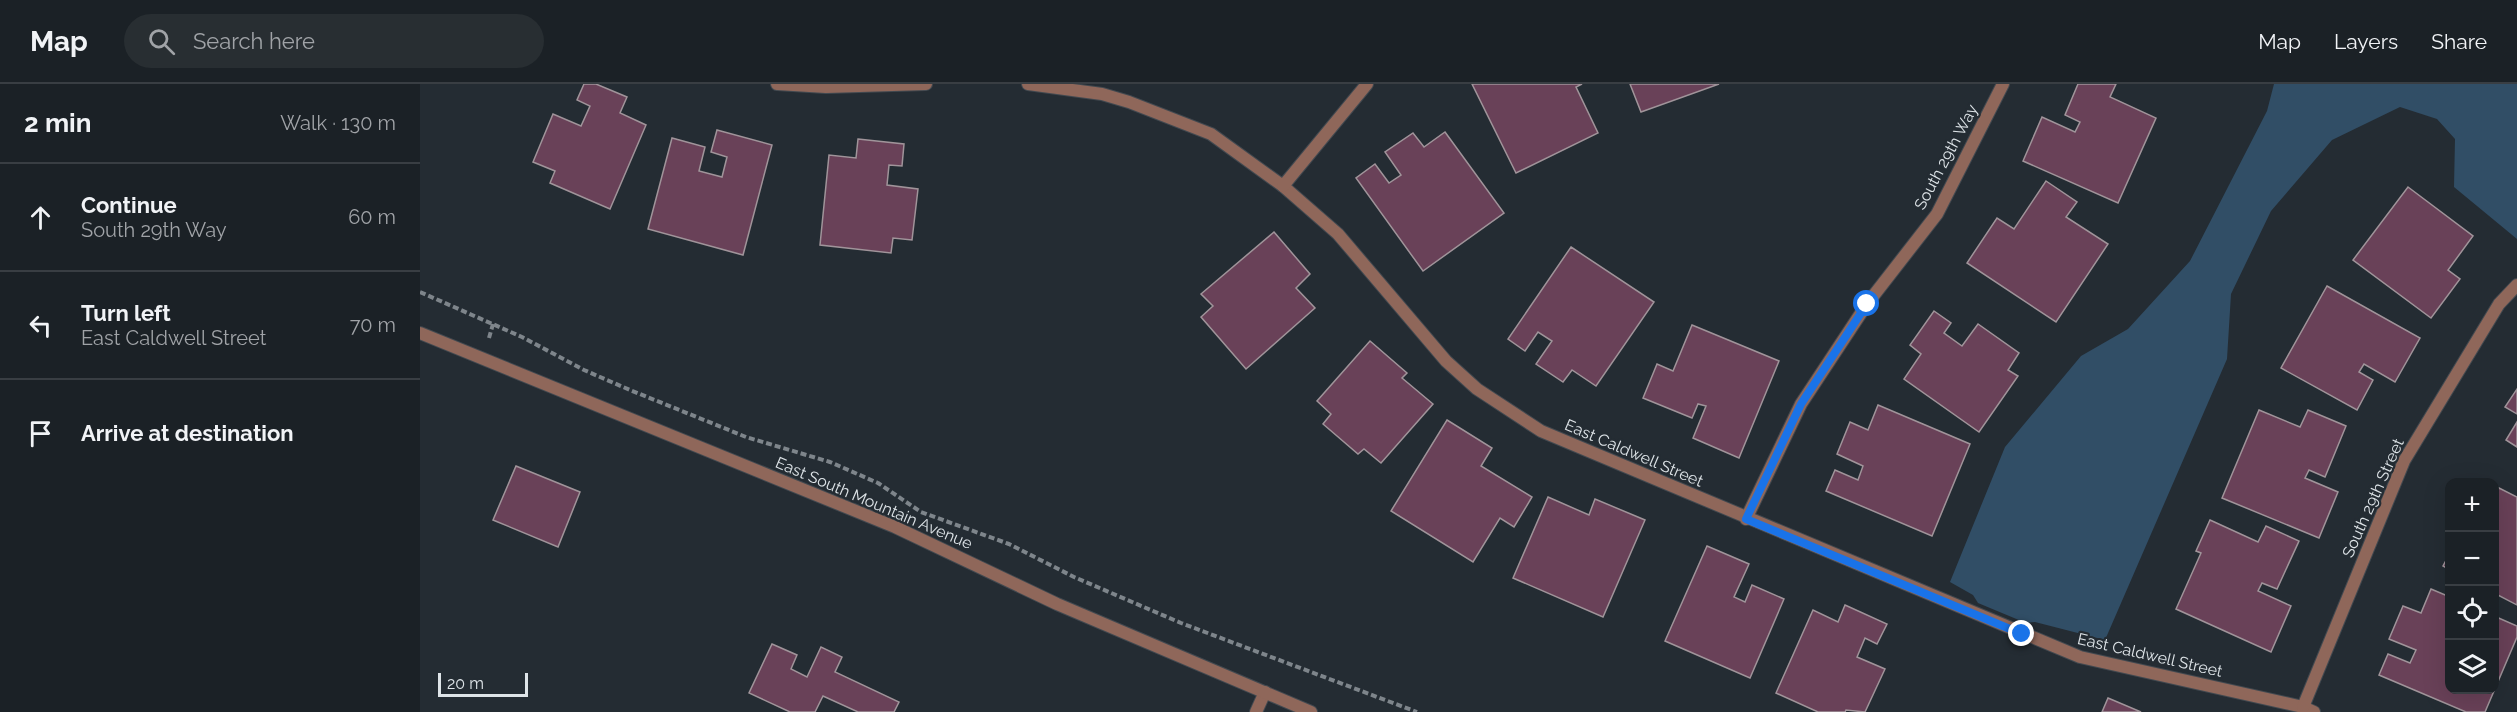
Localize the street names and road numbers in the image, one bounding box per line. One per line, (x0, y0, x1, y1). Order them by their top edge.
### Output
street label: South 29th Way (1910, 101, 1982, 213)
street label: East Caldwell Street (1562, 415, 1707, 491)
street label: South 29th Street (2338, 435, 2408, 560)
street label: East South Mountain Avenue (773, 453, 975, 553)
street label: East Caldwell Street (2076, 629, 2225, 681)

